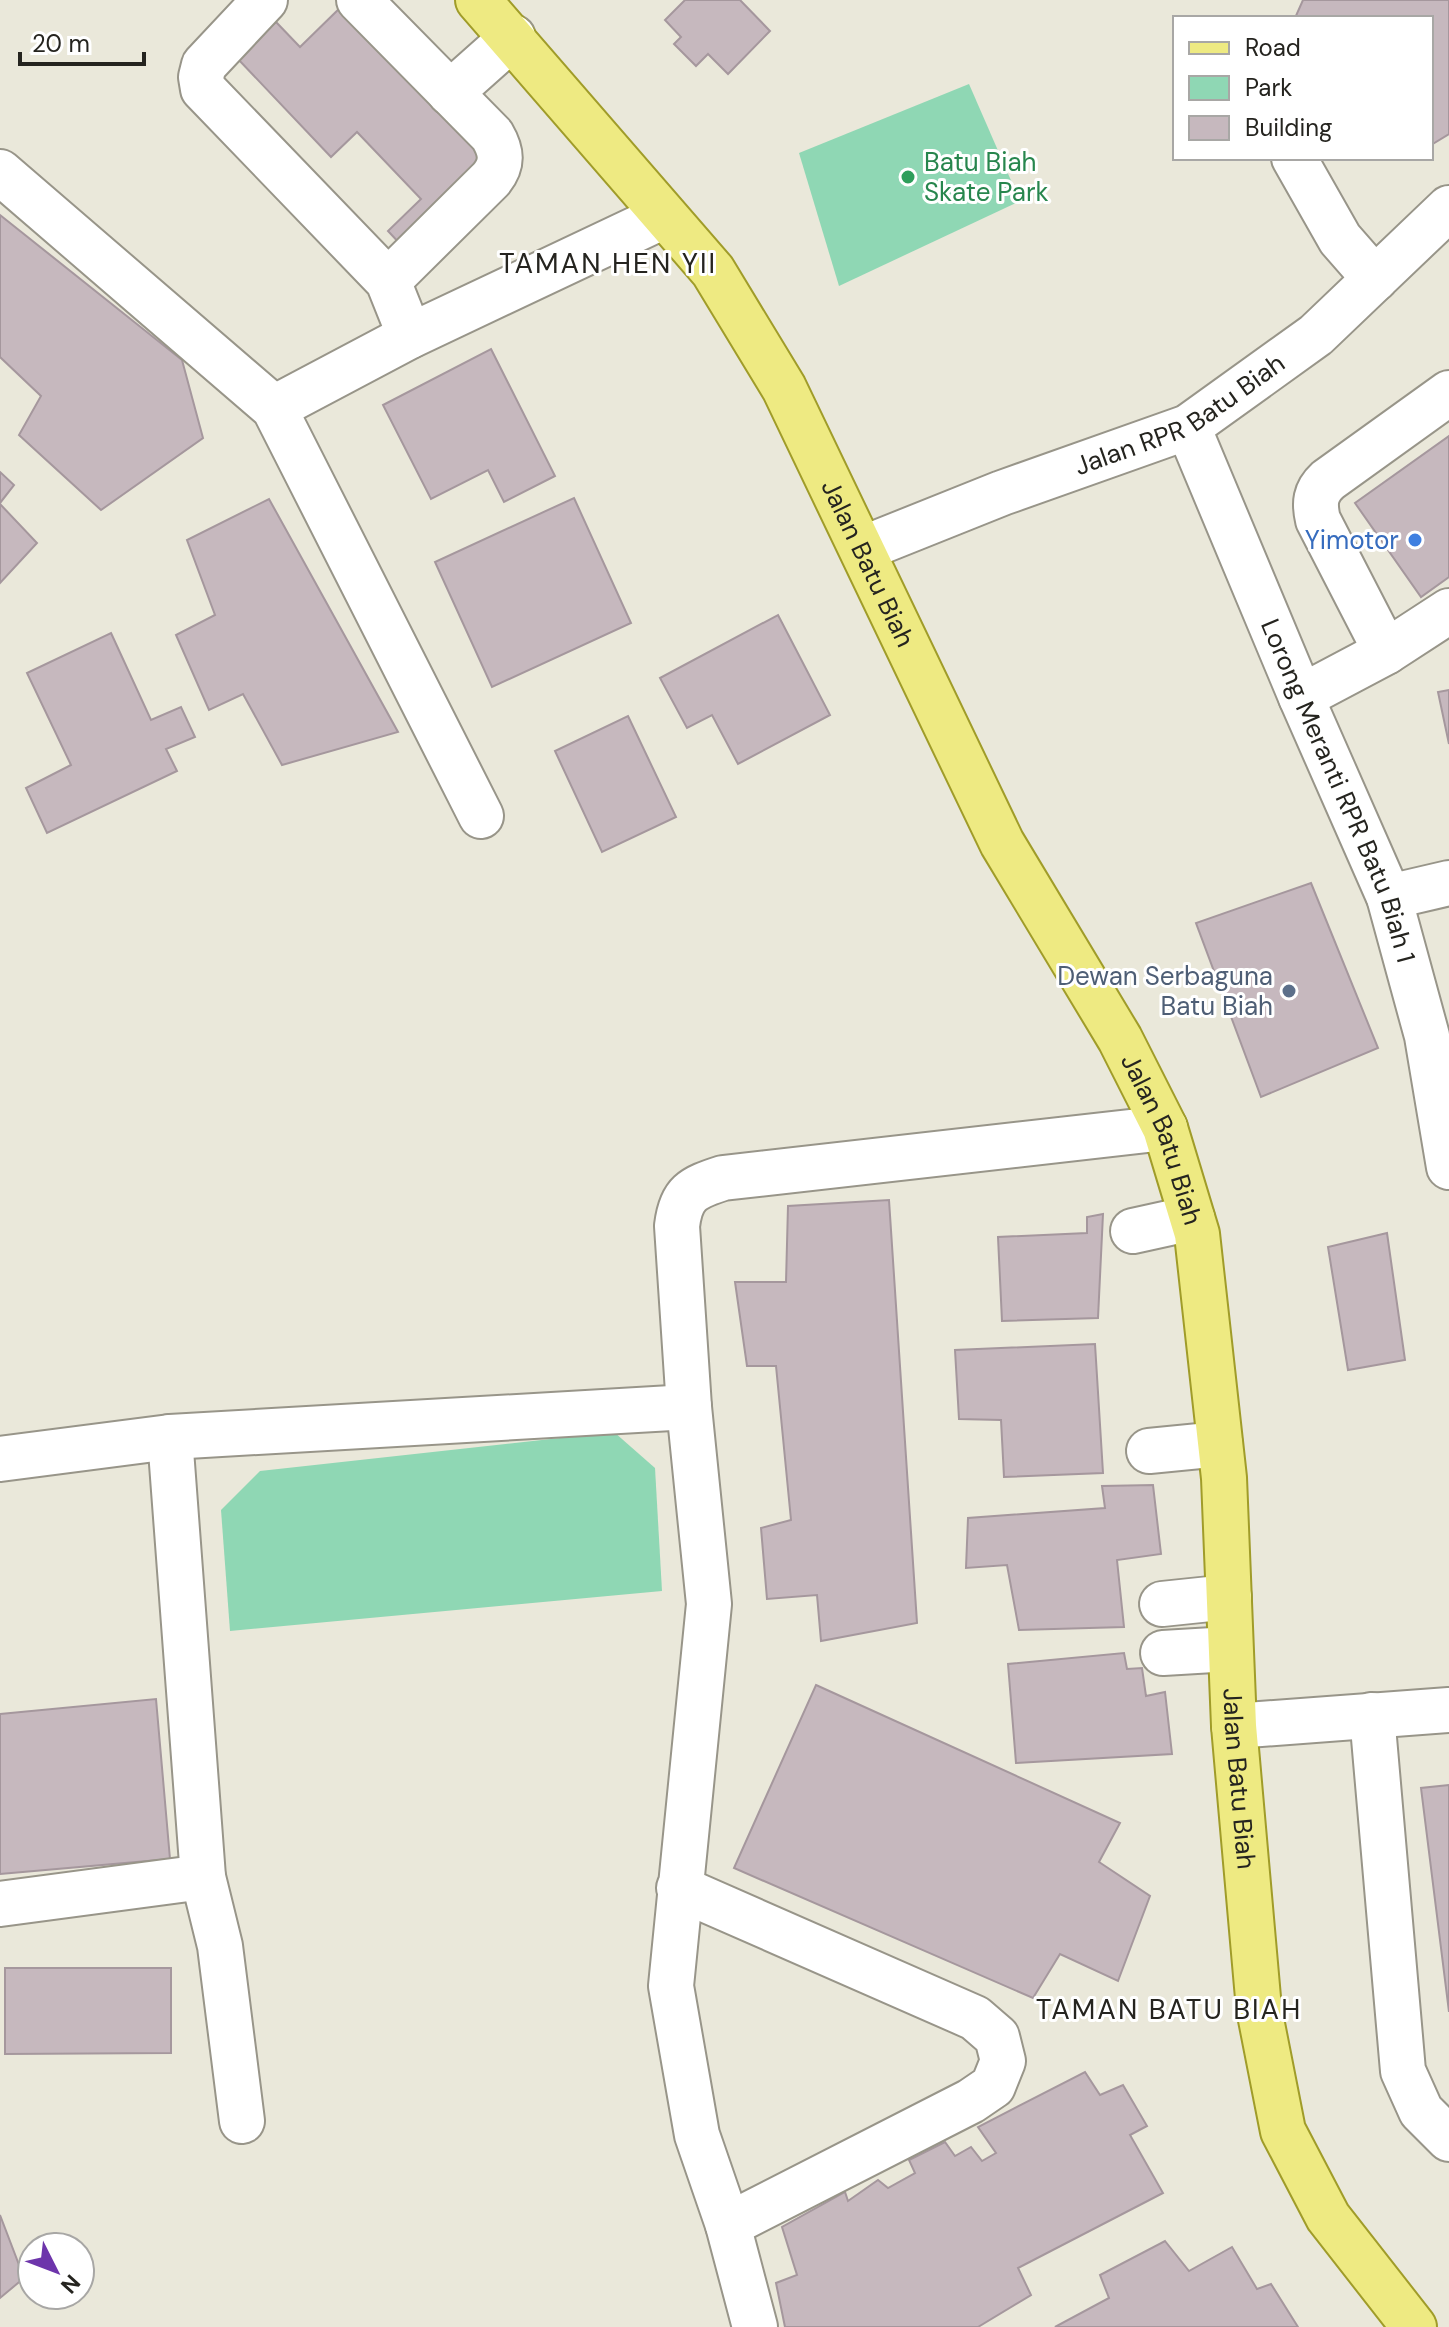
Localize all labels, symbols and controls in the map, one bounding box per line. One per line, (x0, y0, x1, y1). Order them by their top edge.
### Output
scale bar (20, 16, 144, 66)
legend (1173, 16, 1433, 160)
text: 20 m (32, 28, 90, 59)
text: Road (1245, 32, 1301, 63)
text: Park (1245, 72, 1292, 103)
text: Building (1245, 112, 1332, 143)
place label: Batu Biah Skate Park (924, 145, 1049, 209)
marker: Batu Biah Skate Park (899, 168, 917, 186)
district label: TAMAN HEN YII (499, 245, 717, 282)
street label: Jalan RPR Batu Biah (1070, 346, 1291, 483)
street label: Jalan Batu Biah (813, 474, 923, 653)
place label: Yimotor (1305, 523, 1399, 557)
marker: Yimotor (1406, 531, 1424, 549)
street label: Lorong Meranti RPR Batu Biah 1 (1253, 614, 1423, 966)
place label: Dewan Serbaguna Batu Biah (1057, 959, 1273, 1023)
marker: Dewan Serbaguna Batu Biah (1280, 982, 1298, 1000)
street label: Jalan Batu Biah (1113, 1048, 1210, 1229)
street label: Jalan Batu Biah (1215, 1688, 1264, 1871)
district label: TAMAN BATU BIAH (1036, 1991, 1302, 2028)
north arrow (16, 2231, 96, 2311)
text: N (54, 2268, 87, 2300)

